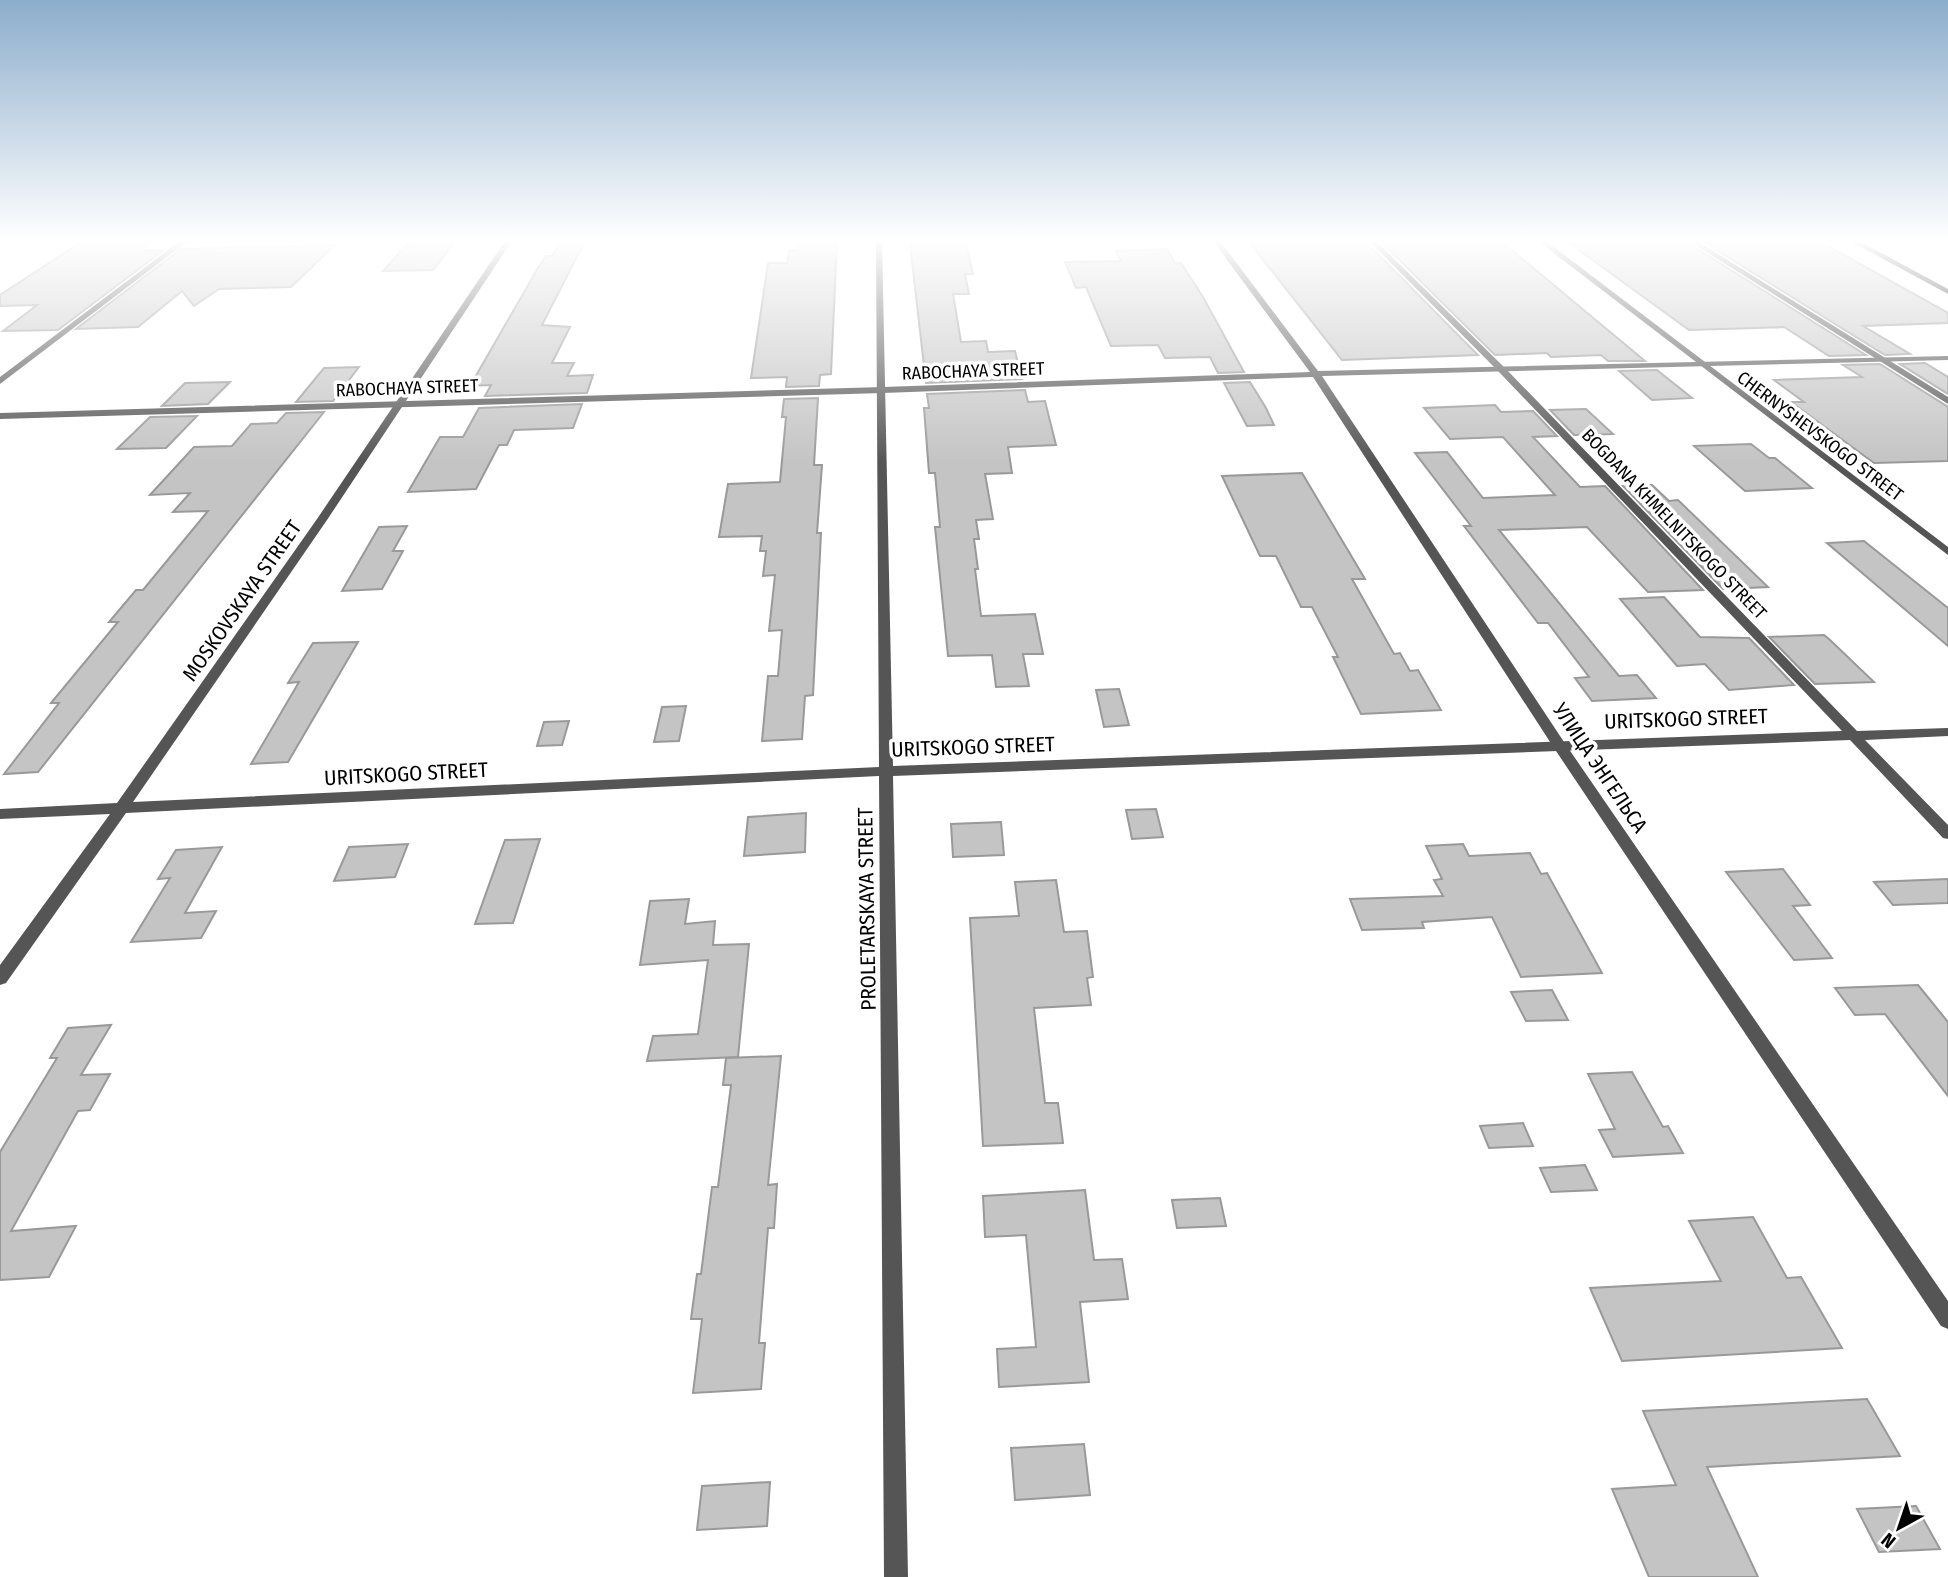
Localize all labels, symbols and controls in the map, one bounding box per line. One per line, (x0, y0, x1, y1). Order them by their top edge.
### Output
street label: RABOCHAYA STREET (901, 357, 1045, 384)
street label: CHERNYSHEVSKOGO STREET (1733, 366, 1908, 506)
street label: RABOCHAYA STREET (335, 374, 479, 401)
street label: BOGDANA KHMELNITSKOGO STREET (1577, 424, 1771, 624)
street label: MOSKOVSKAYA STREET (177, 515, 307, 686)
street label: УЛИЦА ЭНГЕЛЬСА (1546, 697, 1653, 838)
street label: URITSKOGO STREET (1604, 703, 1769, 735)
street label: URITSKOGO STREET (891, 731, 1056, 763)
street label: URITSKOGO STREET (324, 757, 489, 791)
street label: PROLETARSKAYA STREET (852, 807, 882, 1011)
north arrow (1864, 1493, 1934, 1563)
text: N (1877, 1528, 1900, 1553)

